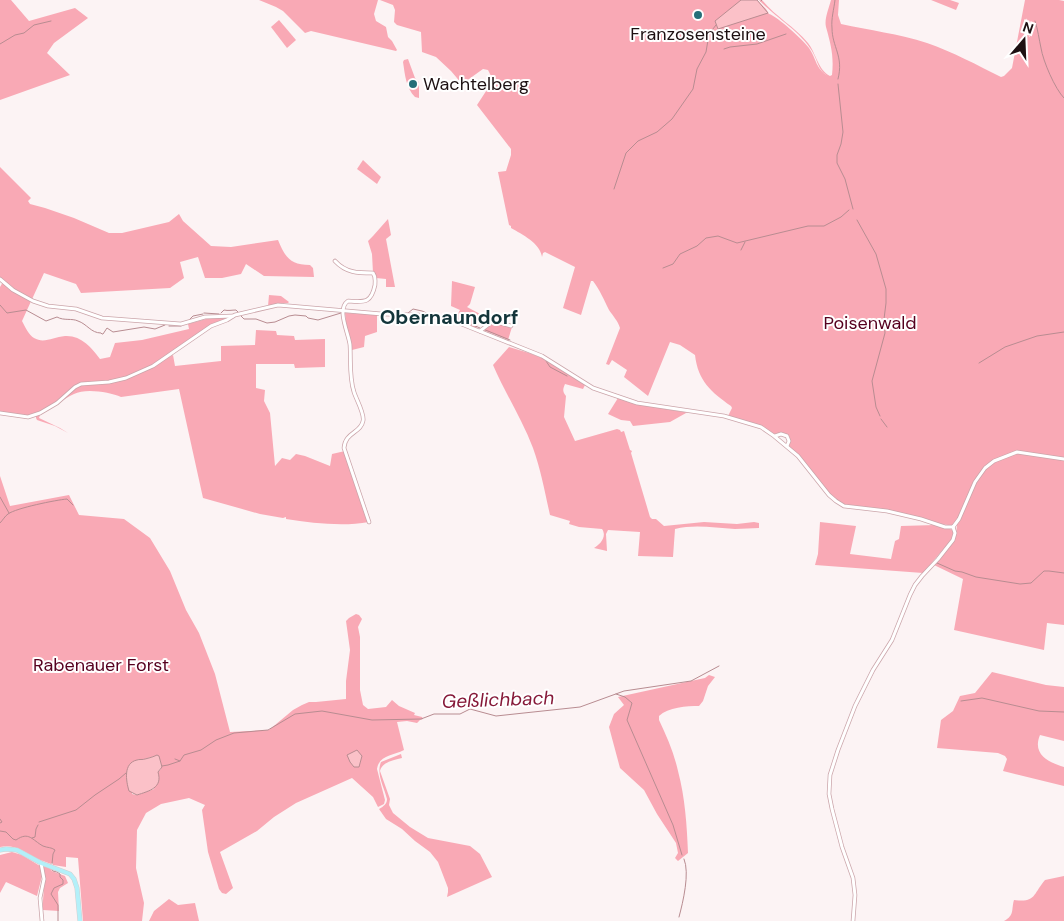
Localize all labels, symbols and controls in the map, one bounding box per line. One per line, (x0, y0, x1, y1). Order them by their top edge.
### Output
marker: Franzosensteine (692, 9, 704, 21)
north arrow (999, 15, 1049, 65)
text: N (1020, 18, 1036, 38)
place label: Franzosensteine (630, 22, 766, 46)
place label: Wachtelberg (423, 72, 529, 96)
marker: Wachtelberg (407, 78, 419, 90)
district label: Obernaundorf (380, 304, 518, 330)
park label: Poisenwald (823, 311, 917, 335)
park label: Rabenauer Forst (33, 653, 169, 677)
water label: Geßlichbach (441, 685, 555, 714)

